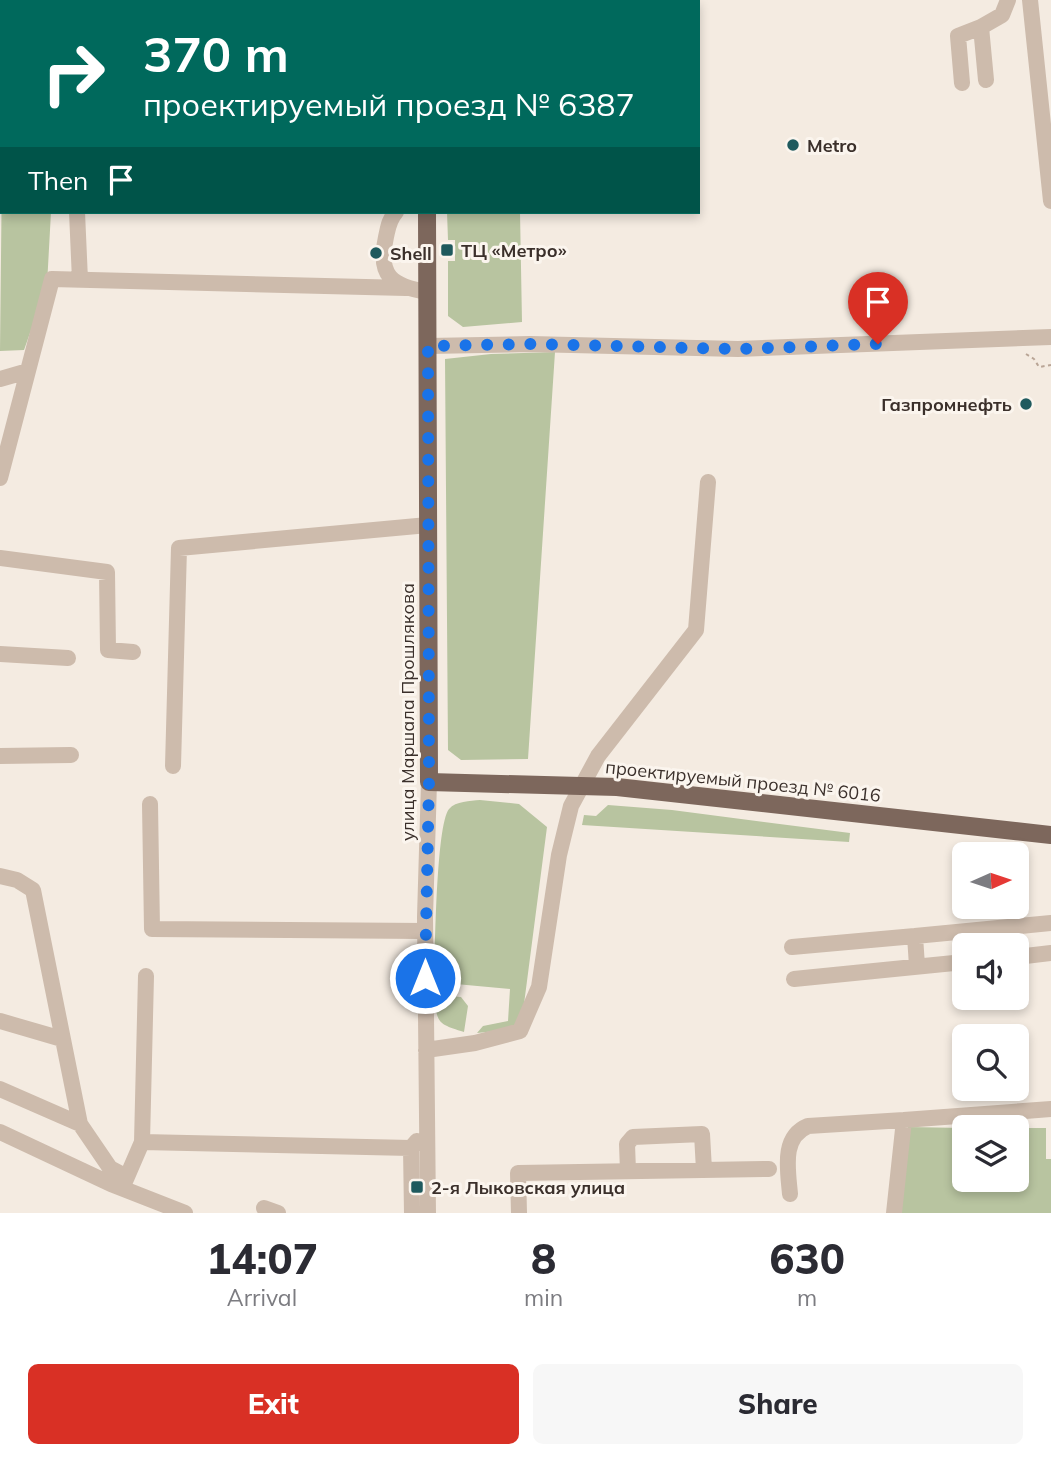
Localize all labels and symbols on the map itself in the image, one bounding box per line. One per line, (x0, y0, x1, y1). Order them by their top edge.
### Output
place label: Metro (807, 134, 857, 157)
marker: Metro (785, 137, 801, 153)
place label: ТЦ «Метро» (461, 239, 567, 262)
place label: Shell (390, 242, 432, 265)
marker: ТЦ «Метро» (439, 242, 455, 258)
marker: Shell (368, 245, 384, 261)
pin (848, 272, 908, 344)
place label: Газпромнефть (881, 393, 1012, 416)
marker: Газпромнефть (1018, 396, 1034, 412)
street label: улица Маршала Прошлякова (396, 583, 419, 841)
street label: проектируемый проезд № 6016 (604, 755, 882, 807)
north arrow (952, 842, 1029, 919)
position arrow (388, 941, 462, 1015)
place label: 2-я Лыковская улица (431, 1176, 625, 1199)
marker: 2-я Лыковская улица (409, 1179, 425, 1195)

